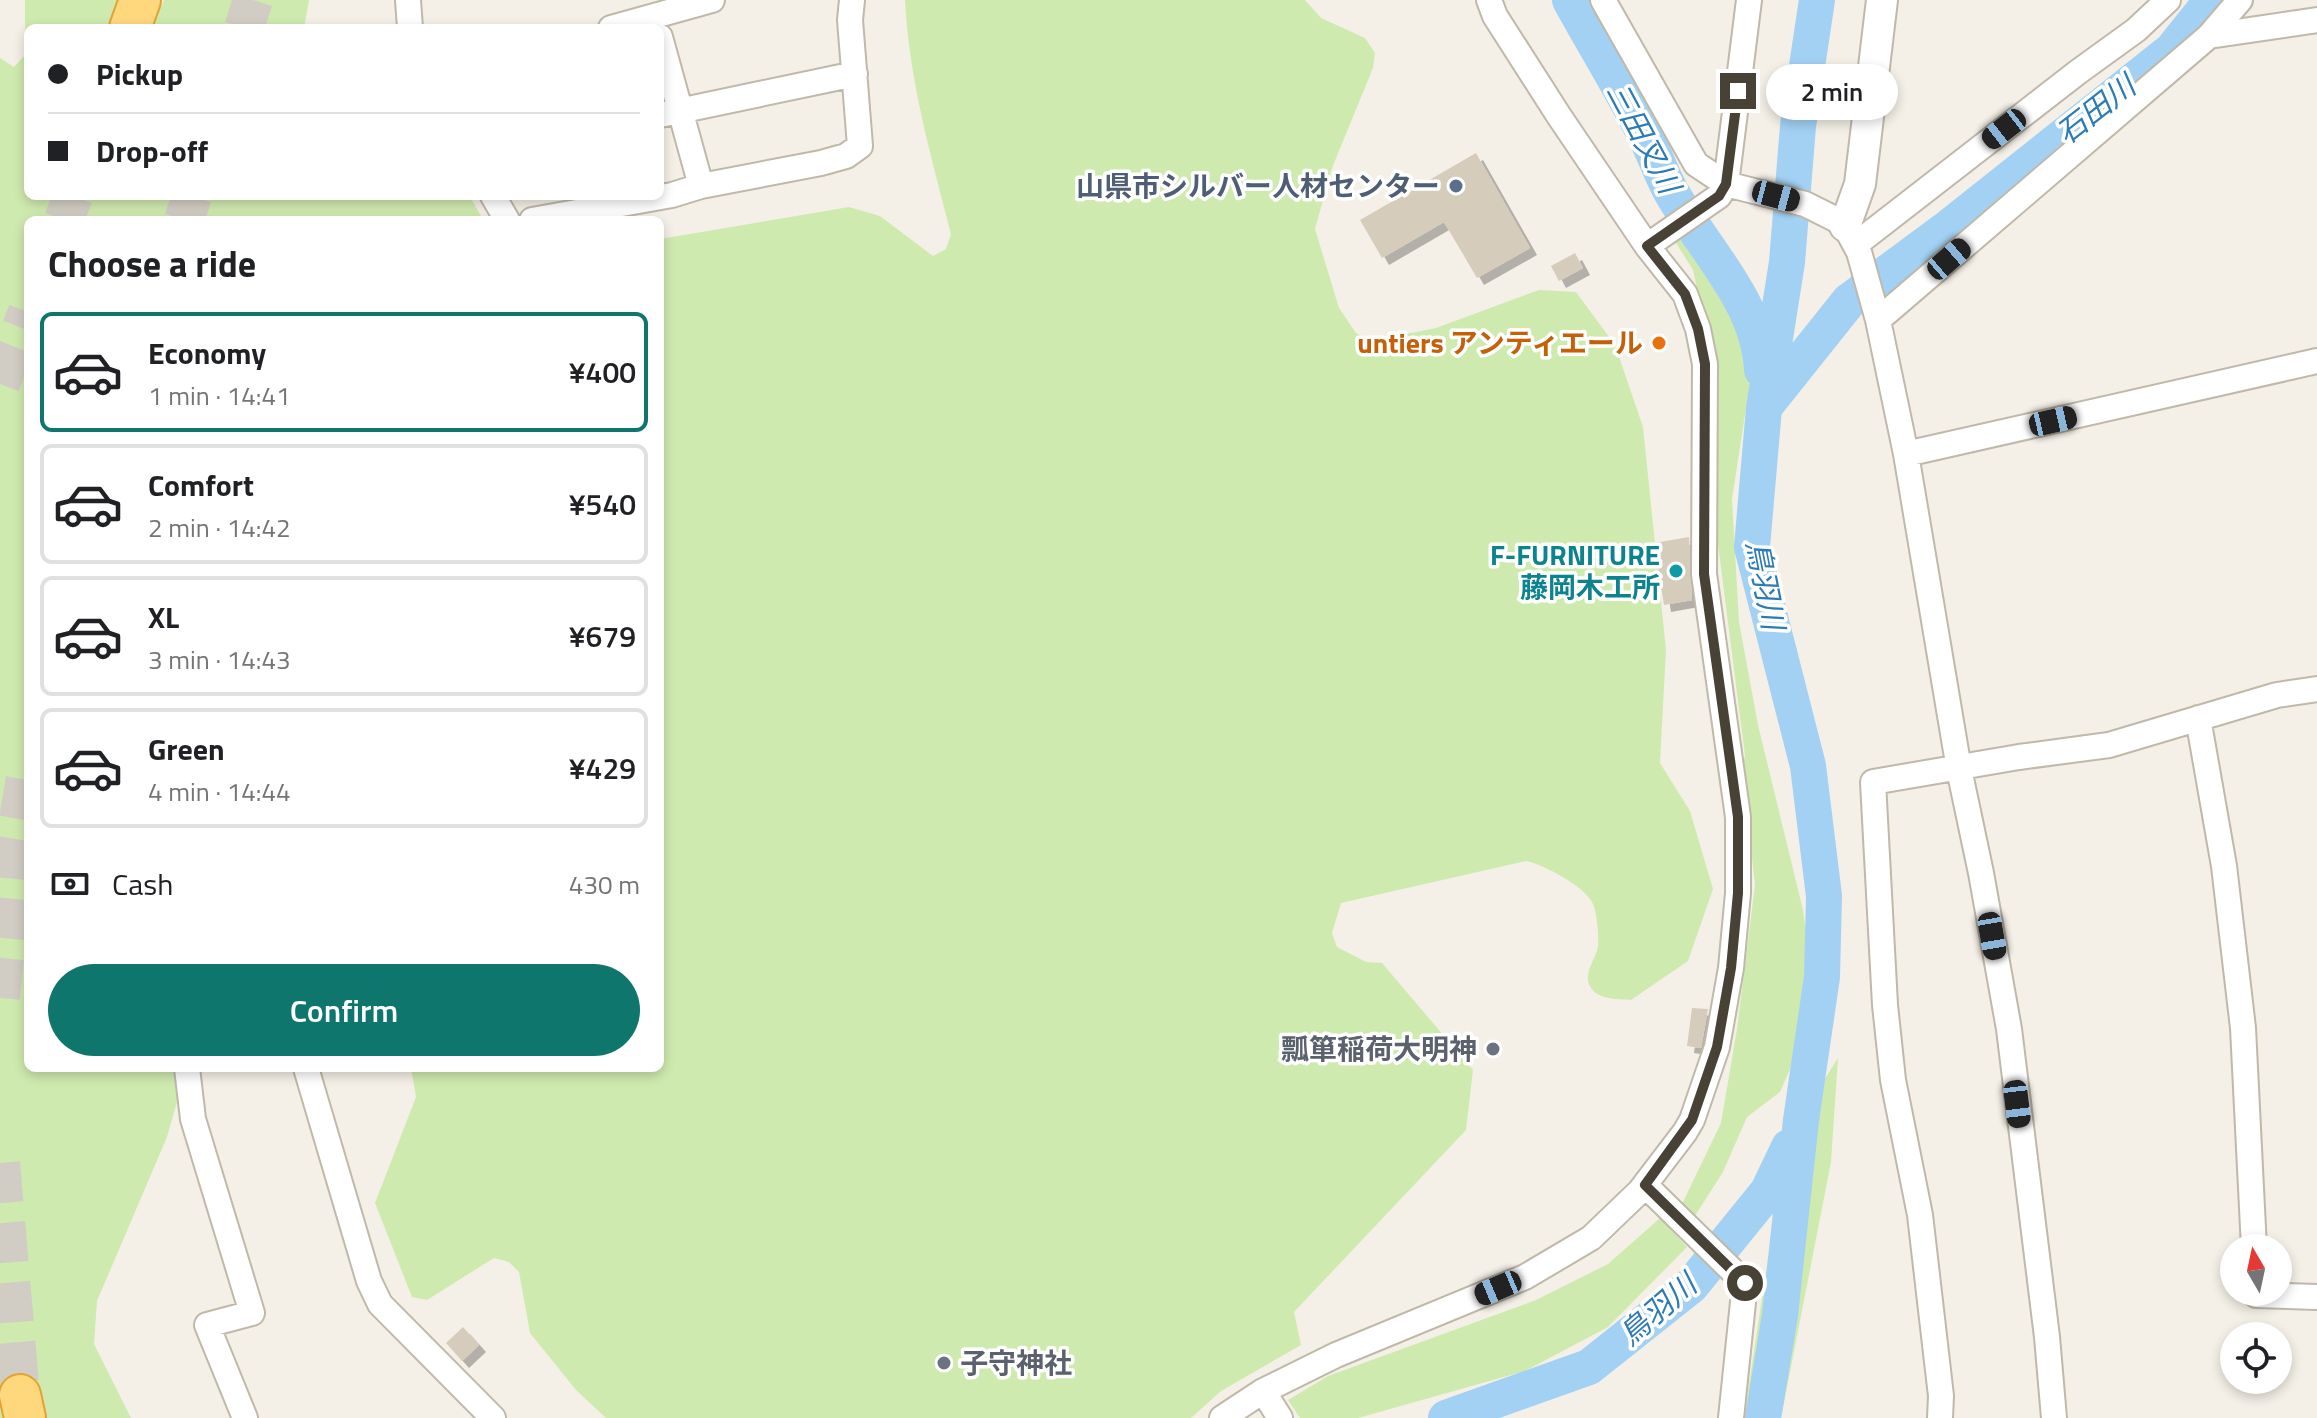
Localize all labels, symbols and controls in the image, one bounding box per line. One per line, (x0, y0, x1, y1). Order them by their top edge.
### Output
text: Pickup (96, 51, 183, 97)
water label: 石田川 (2046, 62, 2147, 155)
callout: 2 min (1766, 63, 1898, 119)
text: 2 min (1801, 72, 1863, 111)
route end (1720, 73, 1756, 109)
water label: 三田叉川 (1595, 74, 1694, 204)
car (1978, 105, 2030, 153)
text: Drop-off (96, 128, 208, 174)
place label: 山県市シルバー人材センター (1076, 164, 1440, 207)
marker: 山県市シルバー人材センター (1447, 177, 1465, 195)
car (1750, 178, 1802, 214)
car (1923, 234, 1975, 284)
text: Choose a ride (48, 236, 256, 291)
place label: untiers アンティエール (1357, 321, 1643, 364)
text: Economy (148, 330, 266, 376)
marker: untiers アンティエール (1650, 334, 1668, 352)
icon: car (52, 336, 124, 408)
text: ¥400 (569, 349, 636, 395)
text: 1 min · 14:41 (148, 376, 291, 415)
car (2027, 404, 2079, 438)
text: Comfort (148, 462, 254, 508)
icon: car (52, 468, 124, 540)
text: ¥540 (569, 481, 636, 527)
text: 2 min · 14:42 (148, 508, 291, 547)
place label: F-FURNITURE 藤岡木工所 (1490, 533, 1660, 608)
water label: 鳥羽川 (1735, 536, 1798, 636)
marker: F-FURNITURE 藤岡木工所 (1667, 562, 1685, 580)
text: XL (148, 594, 179, 640)
icon: car (52, 600, 124, 672)
text: ¥679 (569, 613, 636, 659)
text: 3 min · 14:43 (148, 640, 291, 679)
text: Green (148, 726, 225, 772)
icon: car (52, 732, 124, 804)
text: ¥429 (569, 745, 636, 791)
text: 4 min · 14:44 (148, 772, 291, 811)
text: Cash (112, 861, 173, 907)
icon: cash (48, 862, 92, 906)
text: 430 m (569, 865, 640, 904)
car (1976, 910, 2008, 962)
button: Confirm (48, 964, 640, 1056)
place label: 瓢箪稲荷大明神 (1281, 1027, 1477, 1070)
marker: 瓢箪稲荷大明神 (1484, 1040, 1502, 1058)
car (2002, 1079, 2032, 1129)
north arrow (2220, 1234, 2292, 1306)
map controls (2220, 1234, 2292, 1394)
water label: 鳥羽川 (1608, 1260, 1709, 1356)
route start (1727, 1265, 1763, 1301)
car (1471, 1268, 1525, 1308)
button: locate (2220, 1322, 2292, 1394)
place label: 子守神社 (960, 1341, 1072, 1384)
marker: 子守神社 (935, 1354, 953, 1372)

